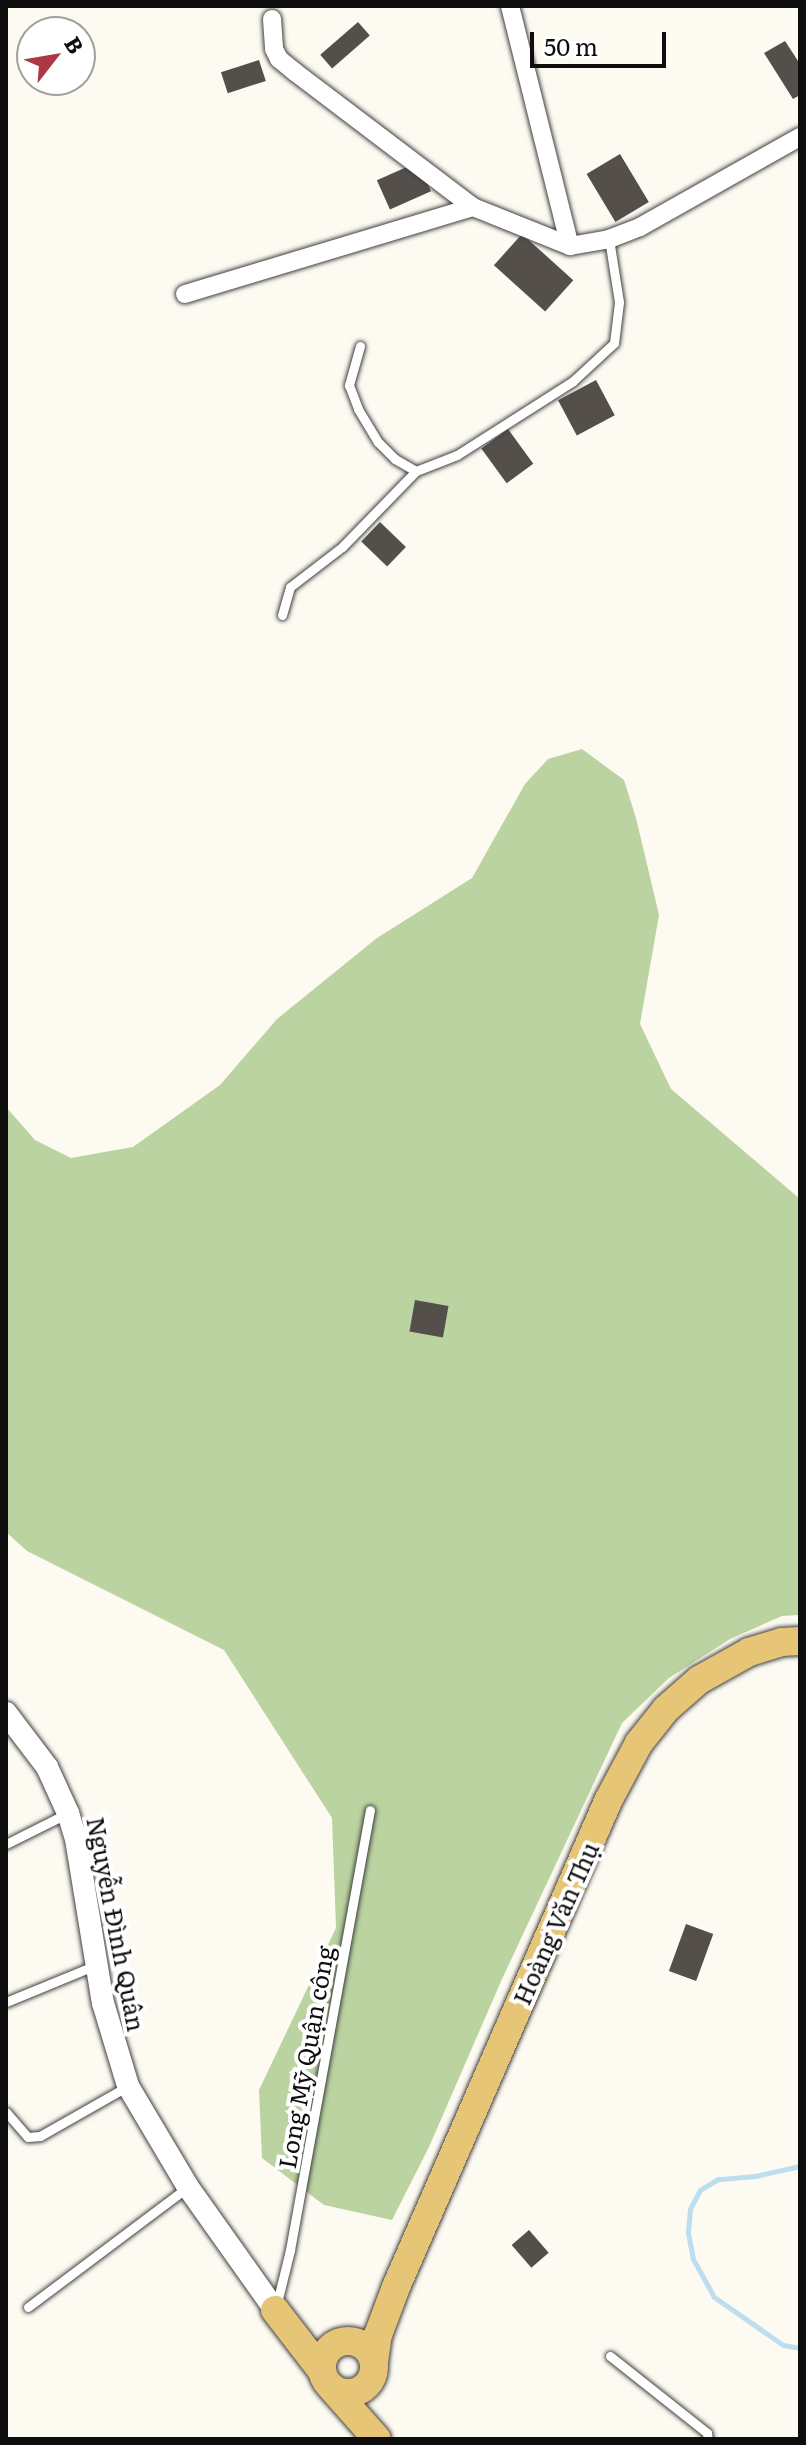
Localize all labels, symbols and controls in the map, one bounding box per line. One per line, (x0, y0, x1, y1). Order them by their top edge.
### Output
north arrow (16, 16, 96, 96)
scale bar (534, 16, 670, 66)
text: 50 m (544, 28, 598, 63)
text: B (57, 29, 93, 59)
street label: Nguyễn Đình Quân (82, 1814, 152, 2034)
street label: Hoàng Văn Thụ (506, 1837, 604, 2009)
street label: Long Mỹ Quận công (271, 1943, 339, 2171)

